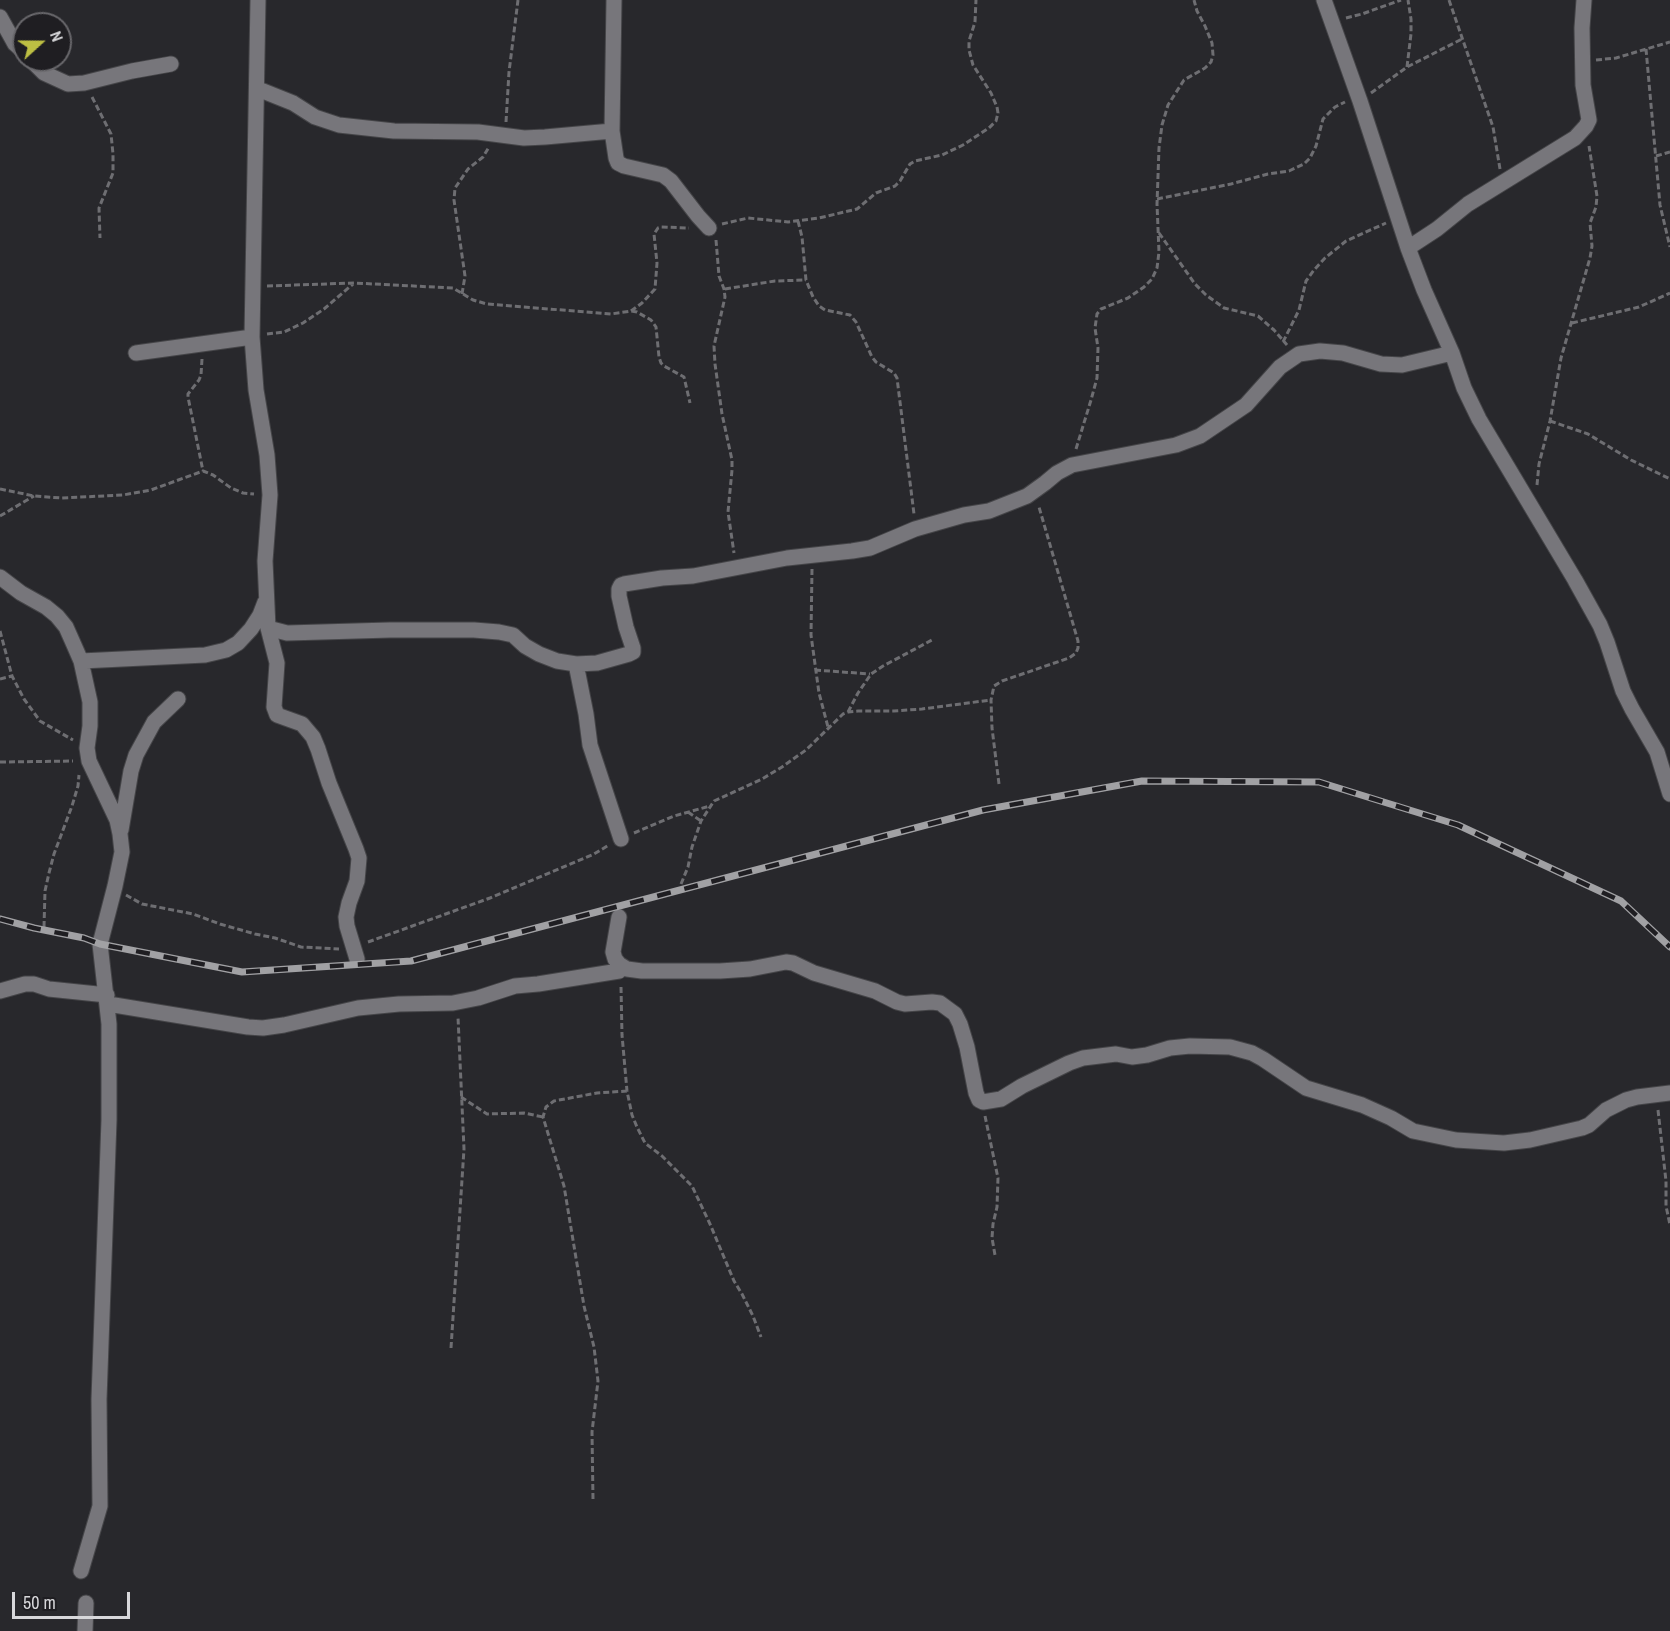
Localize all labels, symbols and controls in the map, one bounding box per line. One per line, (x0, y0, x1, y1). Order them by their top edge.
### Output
north arrow (12, 12, 72, 72)
text: N (45, 28, 69, 45)
scale bar (15, 1580, 134, 1618)
text: 50 m (23, 1590, 56, 1615)

